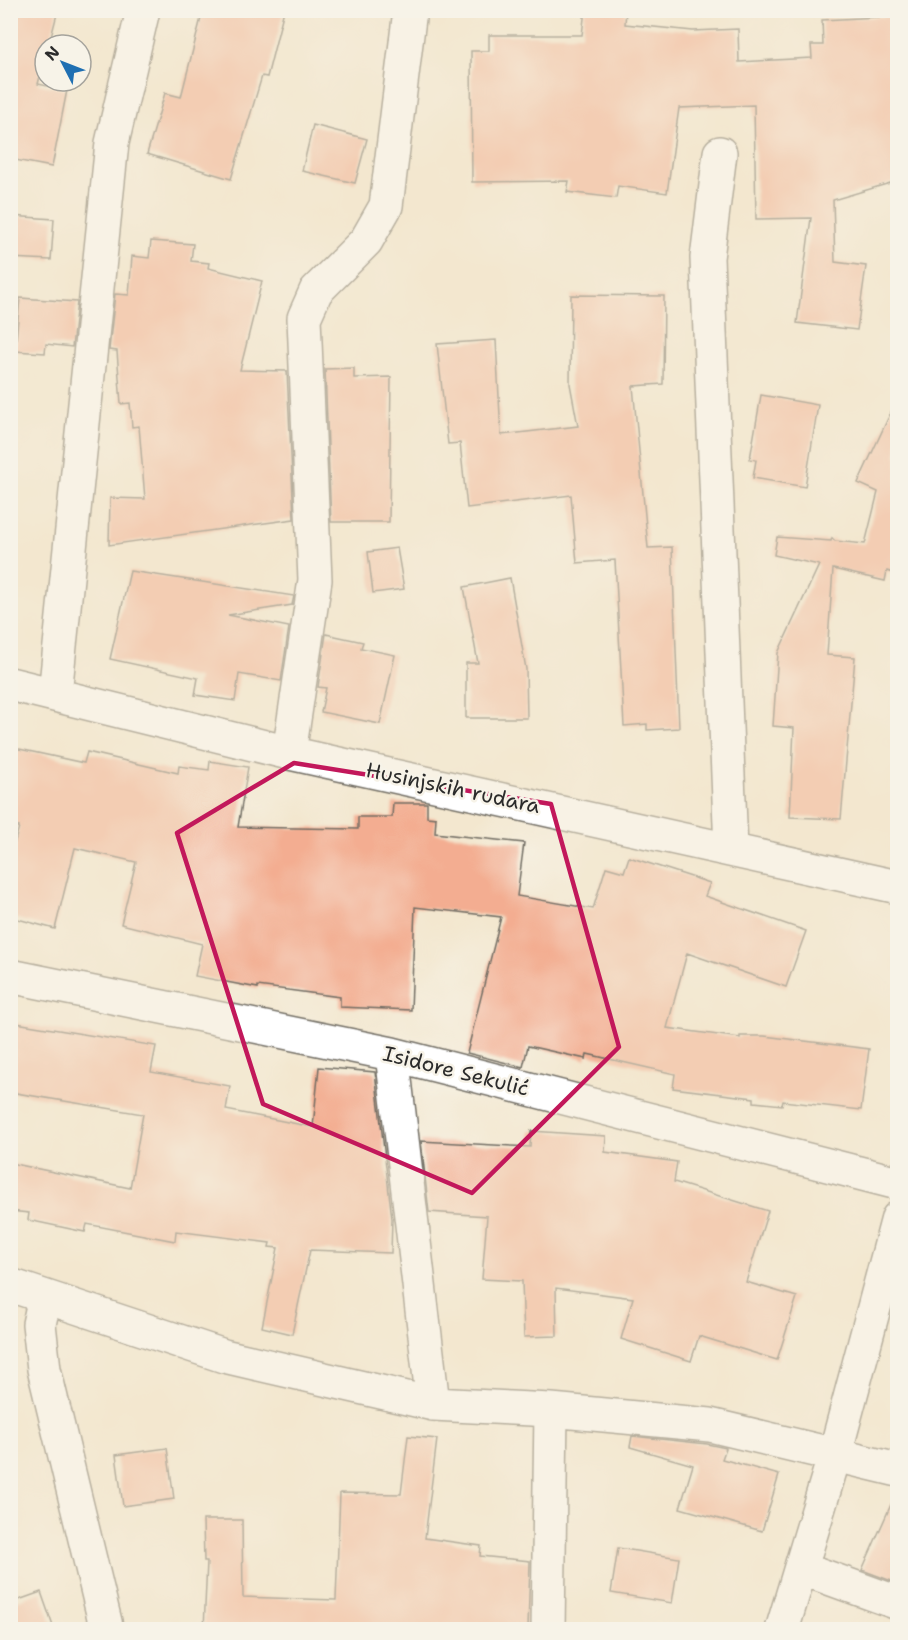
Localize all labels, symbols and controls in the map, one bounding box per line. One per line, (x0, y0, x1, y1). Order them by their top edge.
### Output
north arrow (33, 33, 93, 93)
text: N (40, 42, 64, 65)
street label: Husinjskih rudara (363, 756, 543, 820)
street label: Isidore Sekulić (380, 1039, 532, 1103)

